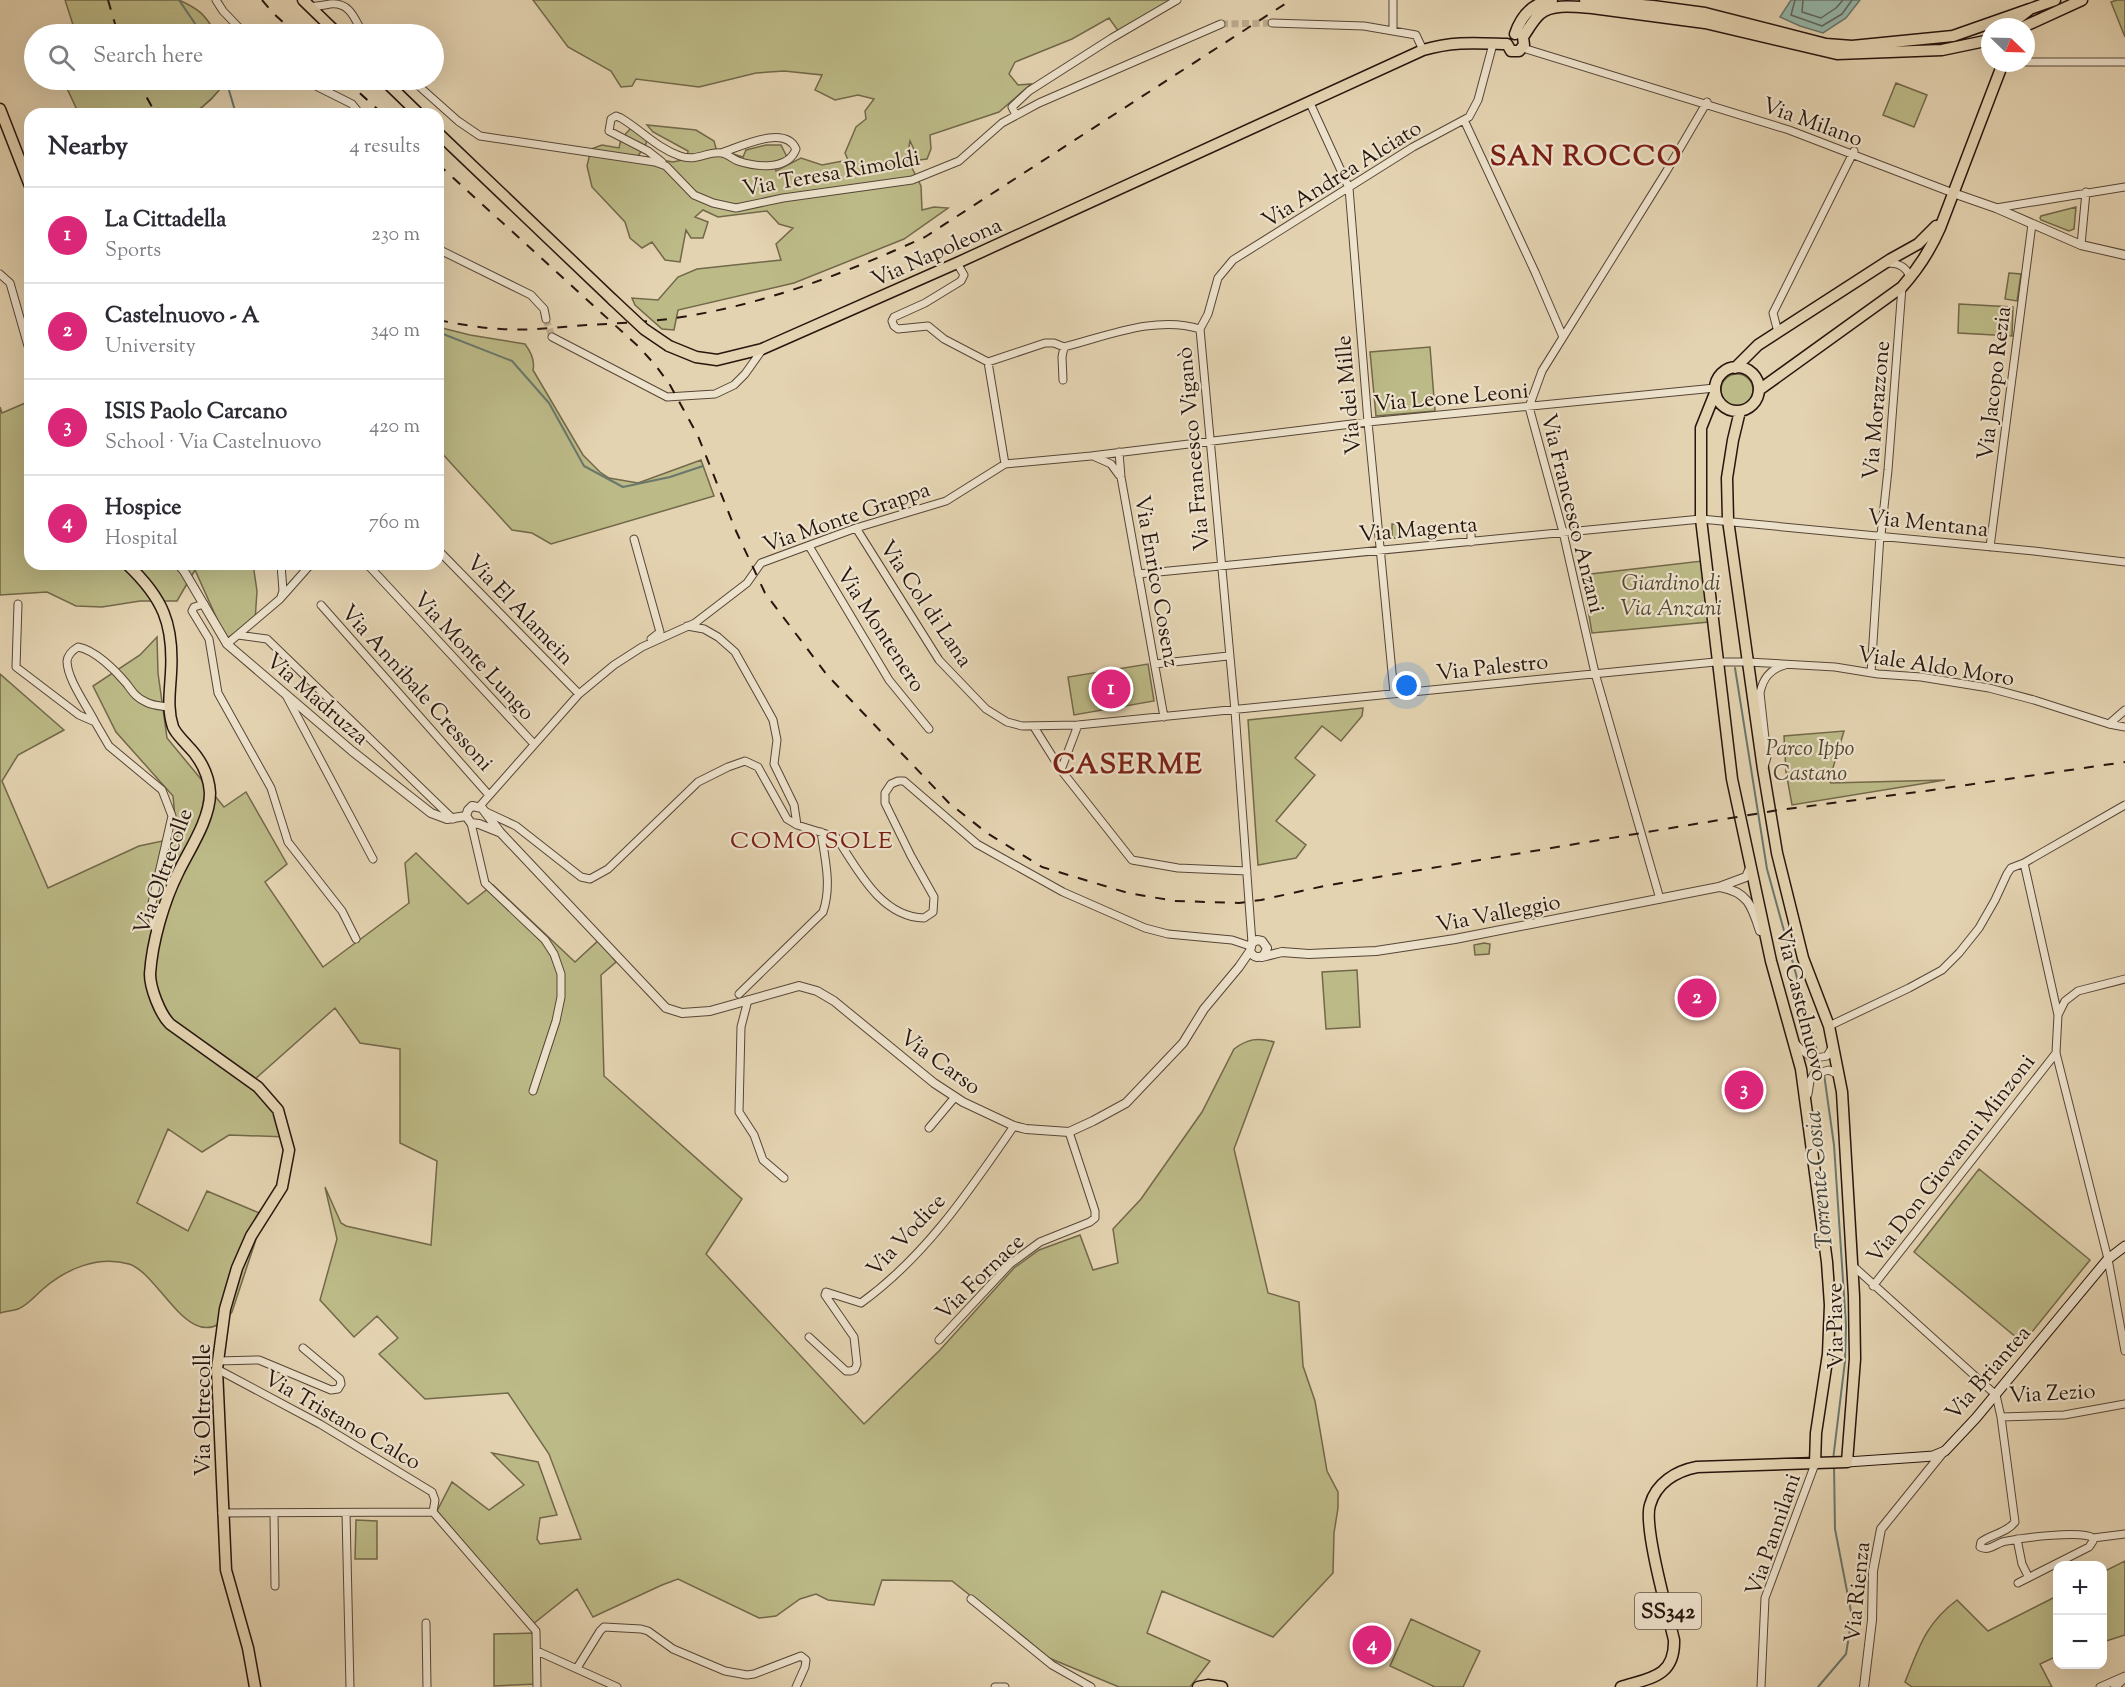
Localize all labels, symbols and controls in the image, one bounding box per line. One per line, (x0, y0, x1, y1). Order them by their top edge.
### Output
north arrow (1981, 18, 2035, 72)
search box (24, 24, 444, 90)
icon: search (45, 41, 78, 74)
text: Search here (93, 41, 203, 73)
street label: Via Milano (1757, 91, 1867, 157)
street label: Via Andrea Alciato (1256, 113, 1429, 238)
text: Nearby (48, 129, 128, 166)
text: 4 results (349, 133, 420, 162)
district label: SAN ROCCO (1490, 138, 1682, 178)
street label: Via Teresa Rimoldi (740, 144, 923, 206)
text: La Cittadella (105, 205, 226, 237)
street label: Via Napoleona (867, 211, 1008, 297)
text: 1 (64, 221, 71, 250)
text: 230 m (371, 221, 420, 250)
text: Sports (105, 237, 161, 266)
text: Castelnuovo - A (105, 301, 260, 333)
street label: Via Jacopo Rezia (1971, 305, 2021, 462)
text: 2 (63, 317, 72, 346)
text: 340 m (371, 317, 420, 346)
text: University (105, 333, 196, 362)
street label: Via dei Mille (1329, 334, 1371, 456)
street label: Via Morazzone (1856, 339, 1900, 481)
street label: Via Francesco Viganò (1170, 346, 1220, 552)
street label: Via Leone Leoni (1372, 376, 1530, 422)
text: ISIS Paolo Carcano (105, 397, 287, 429)
street label: Via Francesco Anzani (1531, 411, 1611, 617)
text: 3 (63, 413, 72, 442)
text: 420 m (369, 413, 420, 442)
text: School · Via Castelnuovo (105, 429, 321, 458)
street label: Via Monte Grappa (759, 475, 935, 562)
text: Hospice (105, 493, 182, 525)
street label: Via Enrico Cosenz (1124, 493, 1186, 670)
street label: Via Mentana (1866, 503, 1990, 547)
text: 4 (62, 509, 73, 538)
text: 760 m (369, 509, 420, 538)
street label: Via Magenta (1358, 510, 1479, 552)
text: Hospital (105, 525, 178, 554)
street label: Via Col di Lana (870, 535, 979, 675)
street label: Via El Alamein (458, 548, 580, 674)
street label: Via Montenero (827, 562, 932, 699)
park label: Giardino di Via Anzani (1620, 569, 1722, 626)
street label: Via Monte Lungo (404, 585, 541, 729)
street label: Via Annibale Cressoni (332, 598, 500, 780)
street label: Viale Aldo Moro (1855, 640, 2016, 696)
street label: Via Madruzza (257, 646, 375, 754)
street label: Via Palestro (1435, 647, 1550, 691)
pin: 1 (1092, 666, 1130, 712)
your location (1392, 671, 1421, 700)
park label: Parco Ippo Castano (1766, 734, 1855, 791)
district label: CASERME (1053, 746, 1203, 786)
street label: Via Oltrecolle (127, 804, 202, 940)
district label: COMO SOLE (730, 825, 894, 859)
street label: Via Valleggio (1434, 887, 1563, 943)
street label: Via Castelnuovo (1766, 925, 1835, 1085)
pin: 2 (1678, 976, 1716, 1020)
street label: Via Carso (892, 1023, 987, 1104)
street label: Via Don Giovanni Minzoni (1860, 1048, 2044, 1271)
pin: 3 (1724, 1068, 1764, 1112)
water label: Torrente Cosia (1797, 1109, 1843, 1250)
street label: Via Vodice (860, 1187, 954, 1285)
street label: Via Fornace (929, 1227, 1033, 1329)
street label: Via Piave (1820, 1282, 1854, 1370)
street label: Via Briantea (1939, 1319, 2040, 1429)
street label: Via Oltrecolle (189, 1344, 221, 1476)
street label: Via Tristano Calco (257, 1364, 426, 1480)
street label: Via Zezio (2008, 1377, 2096, 1413)
street label: Via Pannilani (1739, 1469, 1811, 1600)
street label: Via Rienza (1838, 1540, 1880, 1644)
map controls (2053, 1561, 2107, 1669)
button: + (2053, 1561, 2107, 1615)
road number: SS342 (1635, 1593, 1701, 1629)
button: − (2053, 1615, 2107, 1669)
pin: 4 (1352, 1622, 1392, 1668)

